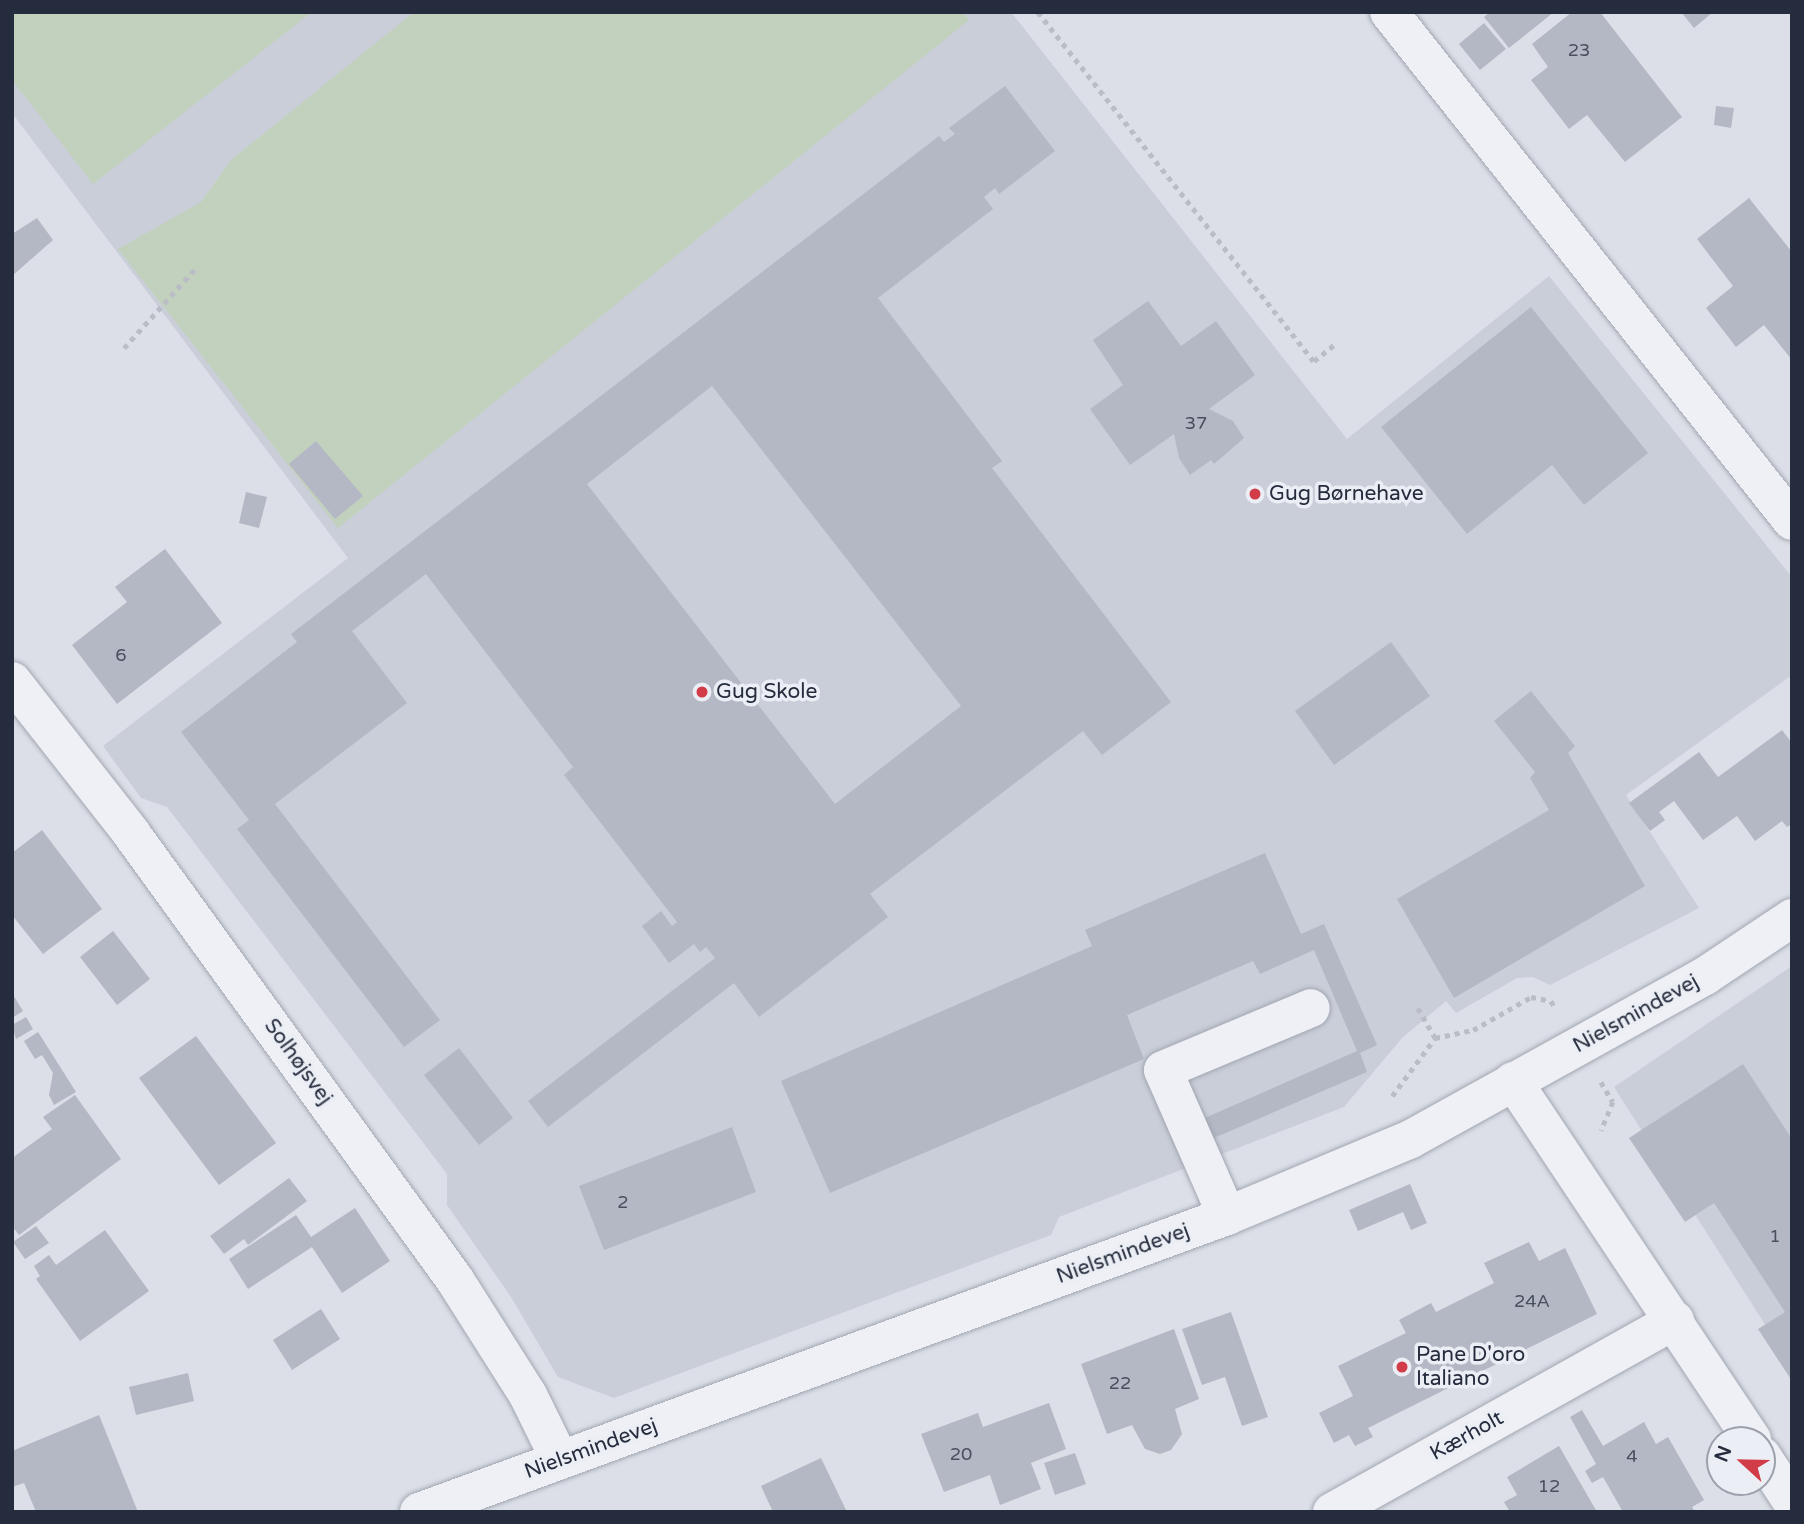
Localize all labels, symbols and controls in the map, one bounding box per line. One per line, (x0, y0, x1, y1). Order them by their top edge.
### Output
house number: 23 (1568, 39, 1590, 61)
house number: 37 (1185, 412, 1207, 434)
place label: Gug Børnehave (1269, 481, 1424, 507)
marker: Gug Børnehave (1247, 486, 1263, 502)
house number: 6 (115, 644, 127, 666)
place label: Gug Skole (716, 679, 817, 705)
marker: Gug Skole (694, 684, 710, 700)
street label: Nielsmindevej (1569, 969, 1703, 1059)
street label: Solhøjsvej (258, 1014, 338, 1110)
house number: 2 (617, 1191, 629, 1213)
street label: Nielsmindevej (1053, 1218, 1193, 1290)
house number: 1 (1769, 1225, 1781, 1247)
house number: 24A (1514, 1290, 1550, 1312)
place label: Pane D'oro Italiano (1416, 1342, 1525, 1392)
marker: Pane D'oro Italiano (1394, 1359, 1410, 1375)
house number: 22 (1109, 1372, 1131, 1394)
street label: Kærholt (1426, 1406, 1508, 1466)
street label: Nielsmindevej (521, 1413, 661, 1485)
north arrow (1706, 1426, 1776, 1496)
house number: 20 (950, 1443, 972, 1465)
text: N (1710, 1443, 1736, 1465)
house number: 4 (1626, 1445, 1638, 1467)
house number: 12 (1538, 1475, 1560, 1497)

